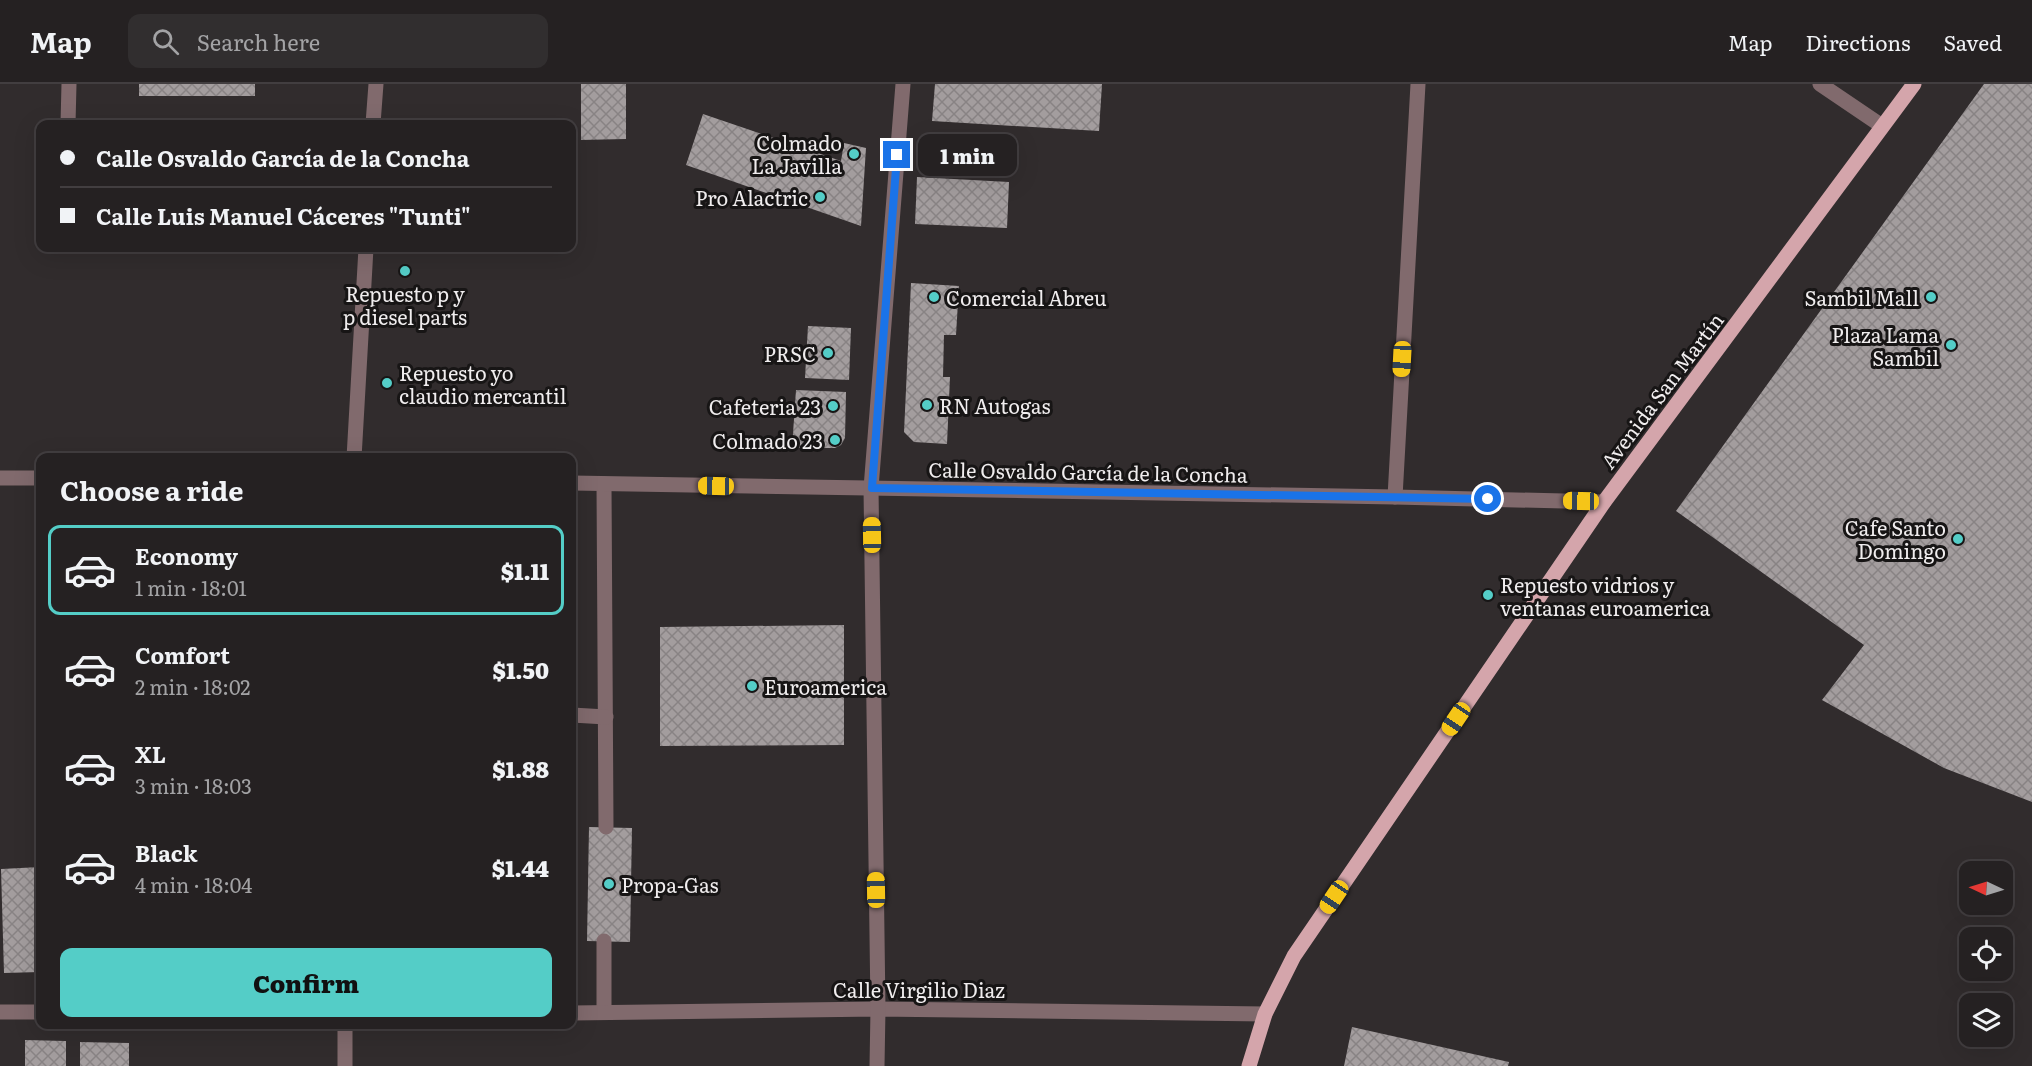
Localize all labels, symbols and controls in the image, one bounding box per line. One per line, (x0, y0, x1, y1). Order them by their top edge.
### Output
search box (128, 14, 548, 68)
text: Map (30, 20, 92, 62)
icon: search (149, 25, 182, 58)
text: Search here (197, 25, 320, 58)
text: Map (1728, 26, 1773, 57)
text: Directions (1806, 26, 1911, 57)
text: Saved (1944, 26, 2002, 57)
place label: Colmado La Javilla (751, 127, 842, 180)
callout: 1 min (918, 134, 1017, 176)
text: 1 min (940, 140, 995, 170)
text: Calle Osvaldo García de la Concha (96, 141, 469, 174)
route end (883, 141, 910, 168)
marker: Colmado La Javilla (847, 147, 861, 161)
place label: Pro Alactric (695, 182, 808, 212)
marker: Pro Alactric (813, 190, 827, 204)
text: Calle Luis Manuel Cáceres "Tunti" (96, 199, 471, 232)
marker: Repuesto p y p diesel parts (398, 264, 412, 278)
place label: Repuesto p y p diesel parts (343, 278, 467, 331)
place label: Comercial Abreu (946, 282, 1107, 312)
place label: Sambil Mall (1805, 282, 1919, 312)
marker: Comercial Abreu (927, 290, 941, 304)
marker: Sambil Mall (1924, 290, 1938, 304)
street label: Avenida San Martín (1592, 306, 1730, 474)
place label: Plaza Lama Sambil (1831, 319, 1939, 372)
place label: PRSC (764, 338, 816, 368)
marker: Plaza Lama Sambil (1944, 338, 1958, 352)
car (1392, 341, 1412, 377)
marker: PRSC (821, 346, 835, 360)
place label: Repuesto yo claudio mercantil (399, 357, 567, 410)
marker: Repuesto yo claudio mercantil (380, 376, 394, 390)
place label: RN Autogas (939, 390, 1050, 420)
place label: Cafeteria 23 (709, 391, 821, 421)
marker: RN Autogas (920, 398, 934, 412)
marker: Cafeteria 23 (826, 399, 840, 413)
place label: Colmado 23 (712, 425, 823, 455)
marker: Colmado 23 (828, 433, 842, 447)
street label: Calle Osvaldo García de la Concha (928, 453, 1248, 489)
text: Choose a ride (60, 469, 243, 509)
car (698, 477, 734, 495)
route start (1474, 485, 1501, 512)
car (1563, 492, 1599, 510)
place label: Cafe Santo Domingo (1845, 512, 1946, 565)
car (863, 517, 881, 553)
marker: Cafe Santo Domingo (1951, 532, 1965, 546)
text: Economy (135, 539, 238, 572)
icon: car (63, 543, 117, 597)
text: $1.11 (501, 554, 549, 587)
place label: Repuesto vidrios y ventanas euroamerica (1500, 569, 1711, 622)
text: 1 min · 18:01 (135, 572, 247, 602)
marker: Repuesto vidrios y ventanas euroamerica (1481, 588, 1495, 602)
text: Comfort (135, 638, 230, 671)
icon: car (63, 642, 117, 696)
text: $1.50 (493, 653, 549, 686)
text: 2 min · 18:02 (135, 671, 250, 701)
place label: Euroamerica (764, 671, 887, 701)
marker: Euroamerica (745, 679, 759, 693)
car (1438, 699, 1474, 739)
text: XL (135, 737, 166, 770)
icon: car (63, 741, 117, 795)
text: $1.88 (492, 752, 549, 785)
text: 3 min · 18:03 (135, 770, 252, 800)
text: Black (135, 836, 197, 869)
icon: car (63, 840, 117, 894)
text: $1.44 (492, 851, 549, 884)
north arrow (1959, 861, 2013, 915)
map controls (1959, 861, 2013, 1047)
text: 4 min · 18:04 (135, 869, 252, 899)
place label: Propa-Gas (621, 869, 719, 899)
car (867, 872, 885, 908)
marker: Propa-Gas (602, 877, 616, 891)
car (1316, 877, 1352, 917)
button: locate (1959, 927, 2013, 981)
button: Confirm (60, 948, 552, 1017)
street label: Calle Virgilio Diaz (833, 974, 1005, 1004)
button: layers (1959, 993, 2013, 1047)

